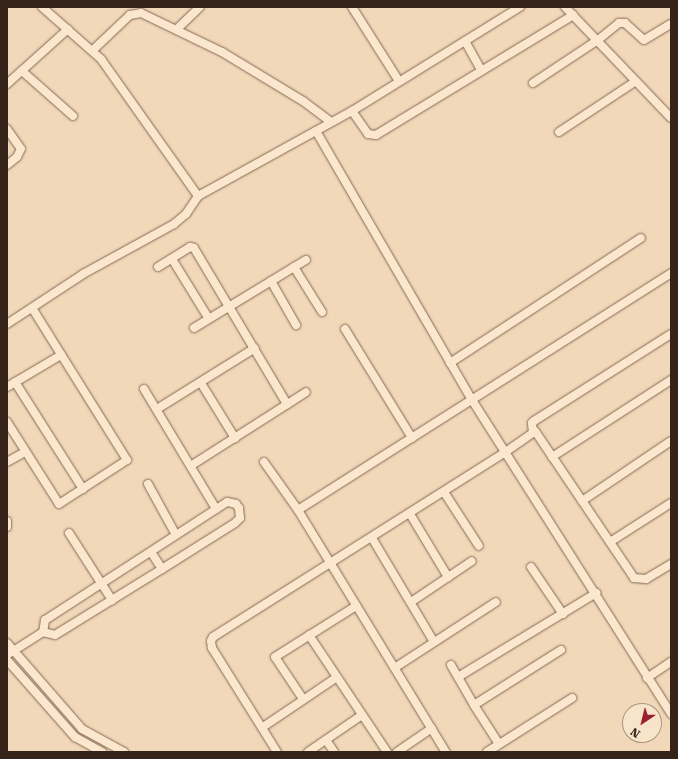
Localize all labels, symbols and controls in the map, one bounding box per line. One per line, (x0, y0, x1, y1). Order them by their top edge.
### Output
north arrow (622, 703, 662, 743)
text: N (628, 725, 643, 740)

